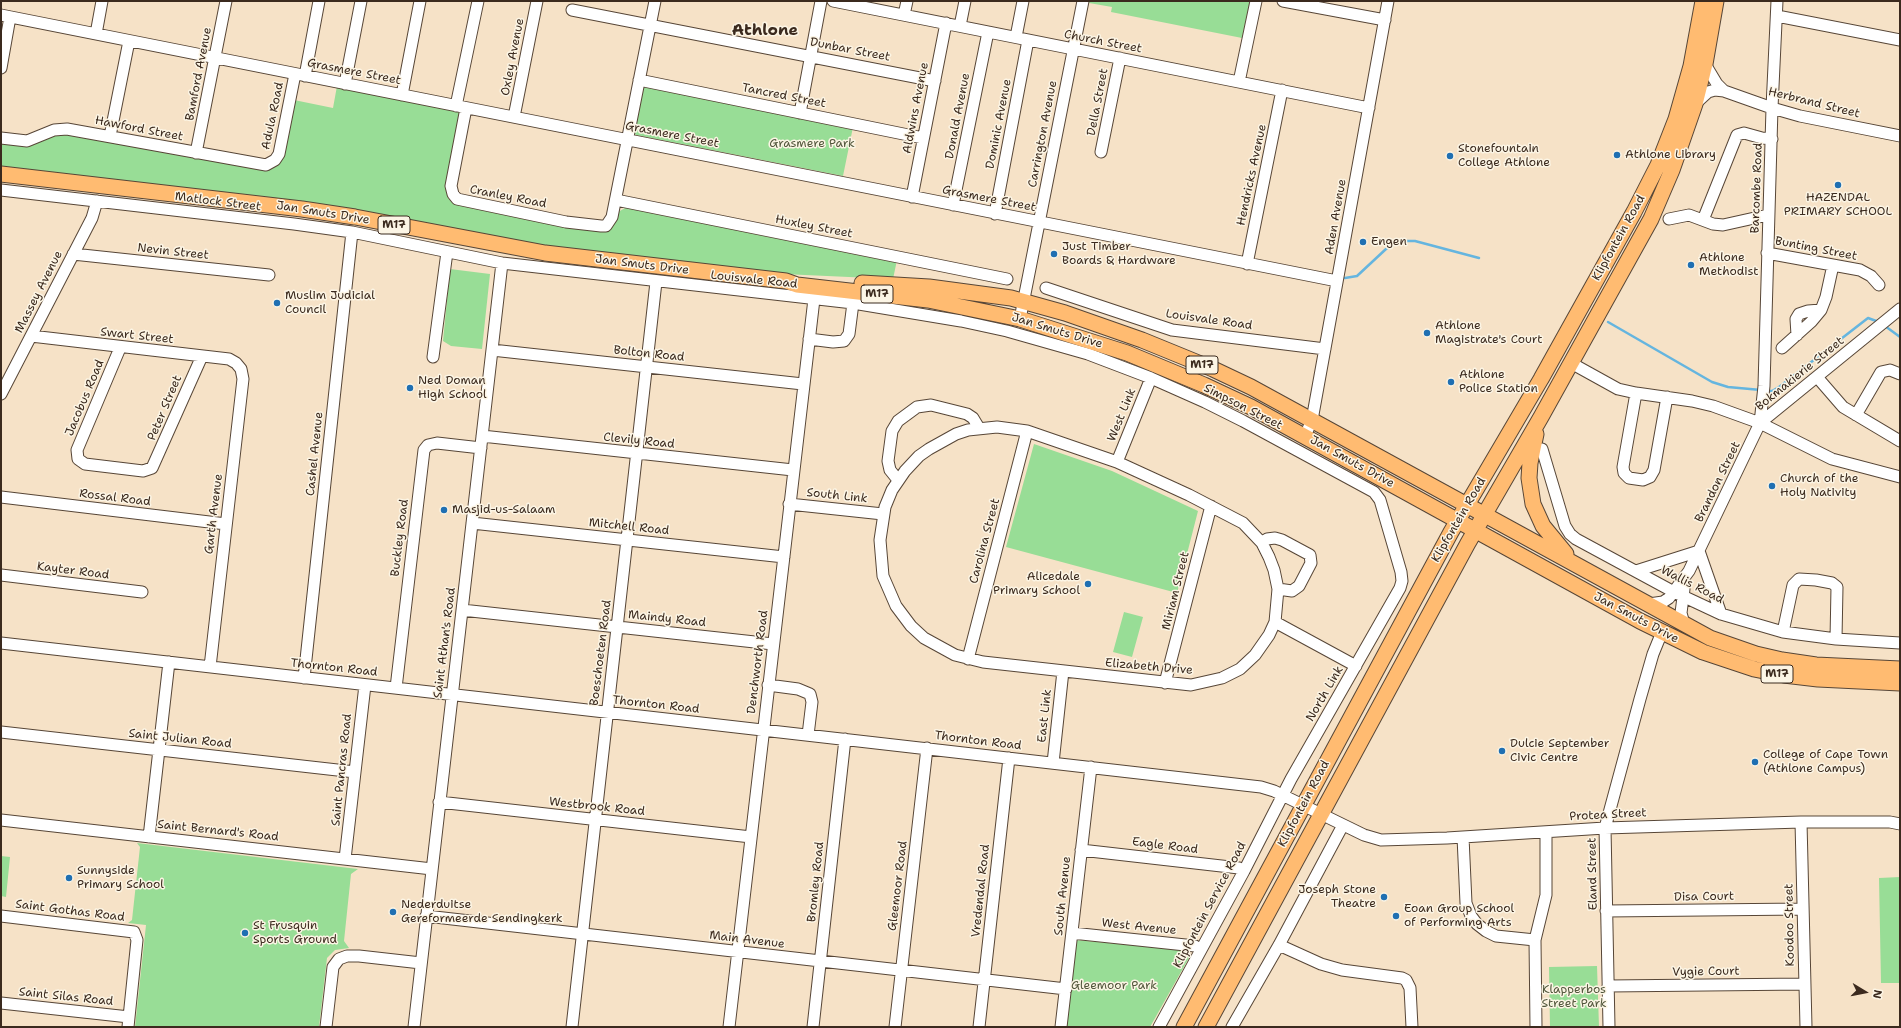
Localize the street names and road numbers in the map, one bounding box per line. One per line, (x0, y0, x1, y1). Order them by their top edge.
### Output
street label: Oxley Avenue (498, 17, 528, 97)
street label: Bamford Avenue (183, 26, 215, 122)
street label: Church Street (1063, 27, 1143, 57)
street label: Dunbar Street (809, 35, 891, 65)
street label: Grasmere Street (306, 56, 402, 88)
street label: Aldwins Avenue (900, 61, 932, 155)
street label: Della Street (1084, 67, 1112, 137)
street label: Donald Avenue (943, 72, 973, 160)
street label: Dominic Avenue (983, 78, 1015, 170)
street label: Carrington Avenue (1026, 79, 1060, 189)
street label: Adula Road (259, 81, 287, 151)
street label: Tancred Street (741, 81, 827, 111)
street label: Herbrand Street (1767, 85, 1861, 121)
street label: Hawford Street (94, 113, 184, 145)
street label: Grasmere Street (624, 119, 720, 151)
street label: Hendricks Avenue (1234, 123, 1270, 227)
street label: Barcombe Road (1748, 142, 1766, 234)
street label: Aden Avenue (1322, 178, 1350, 256)
street label: Cranley Road (468, 183, 548, 211)
street label: Grasmere Street (941, 183, 1037, 215)
street label: Matlock Street (174, 190, 262, 214)
street label: Klipfontein Road (1589, 193, 1649, 283)
street label: Jan Smuts Drive (275, 199, 371, 227)
street label: Huxley Street (774, 212, 854, 242)
road number: M17 (378, 216, 410, 234)
street label: Bunting Street (1774, 234, 1858, 264)
street label: Nevin Street (136, 241, 210, 263)
street label: Massey Avenue (12, 248, 66, 336)
street label: Jan Smuts Drive (594, 252, 690, 278)
street label: Louisvale Road (710, 268, 798, 292)
road number: M17 (861, 285, 893, 303)
street label: Louisvale Road (1165, 307, 1253, 333)
street label: Jan Smuts Drive (1010, 310, 1104, 352)
street label: Swart Street (100, 325, 174, 347)
street label: Bokmakierie Street (1753, 334, 1847, 414)
street label: Bolton Road (613, 343, 685, 365)
road number: M17 (1186, 356, 1218, 374)
street label: Jacobus Road (62, 358, 108, 438)
street label: Peter Street (145, 373, 185, 443)
street label: Simpson Street (1201, 381, 1285, 433)
street label: West Link (1105, 386, 1139, 444)
street label: Cashel Avenue (303, 411, 327, 497)
street label: Clevily Road (603, 430, 675, 452)
street label: Jan Smuts Drive (1307, 433, 1397, 491)
street label: Brandon Street (1692, 439, 1744, 525)
street label: Garth Avenue (202, 473, 226, 555)
street label: Klipfontein Road (1429, 475, 1489, 565)
street label: Rossal Road (79, 486, 151, 510)
street label: South Link (806, 486, 868, 506)
street label: Carolina Street (967, 497, 1003, 585)
street label: Buckley Road (388, 499, 412, 577)
street label: Mitchell Road (588, 516, 670, 538)
street label: Miriam Street (1159, 550, 1193, 632)
street label: Kayter Road (36, 559, 110, 583)
street label: Wallis Road (1658, 563, 1726, 607)
street label: Saint Athan's Road (431, 587, 459, 699)
street label: Jan Smuts Drive (1591, 590, 1681, 646)
street label: Boeschoeten Road (587, 599, 615, 707)
street label: Maindy Road (627, 608, 707, 630)
street label: Denchworth Road (744, 609, 772, 715)
street label: Thornton Road (290, 656, 378, 680)
street label: Elizabeth Drive (1105, 656, 1193, 678)
street label: North Link (1303, 664, 1347, 724)
road number: M17 (1761, 665, 1793, 683)
street label: East Link (1035, 689, 1055, 743)
street label: Thornton Road (612, 693, 700, 717)
street label: Saint Pancras Road (329, 713, 355, 827)
street label: Saint Julian Road (128, 726, 232, 752)
street label: Thornton Road (934, 729, 1022, 753)
street label: Klipfontein Road (1275, 758, 1333, 850)
street label: Westbrook Road (548, 795, 646, 819)
street label: Protea Street (1569, 806, 1647, 824)
street label: Saint Bernard's Road (157, 817, 279, 845)
street label: Eagle Road (1131, 835, 1199, 857)
street label: Eland Street (1585, 838, 1601, 910)
street label: Klipfontein Service Road (1171, 839, 1249, 971)
street label: Gleemoor Road (885, 840, 911, 932)
street label: Bromley Road (805, 841, 827, 923)
street label: Vredendal Road (969, 844, 993, 938)
street label: South Avenue (1052, 856, 1074, 936)
street label: Koodoo Street (1782, 883, 1798, 967)
street label: Disa Court (1674, 889, 1734, 905)
street label: Saint Gothas Road (15, 897, 125, 925)
street label: West Avenue (1101, 916, 1177, 938)
street label: Main Avenue (708, 928, 786, 952)
street label: Vygie Court (1672, 964, 1740, 980)
street label: Saint Silas Road (18, 985, 114, 1009)

